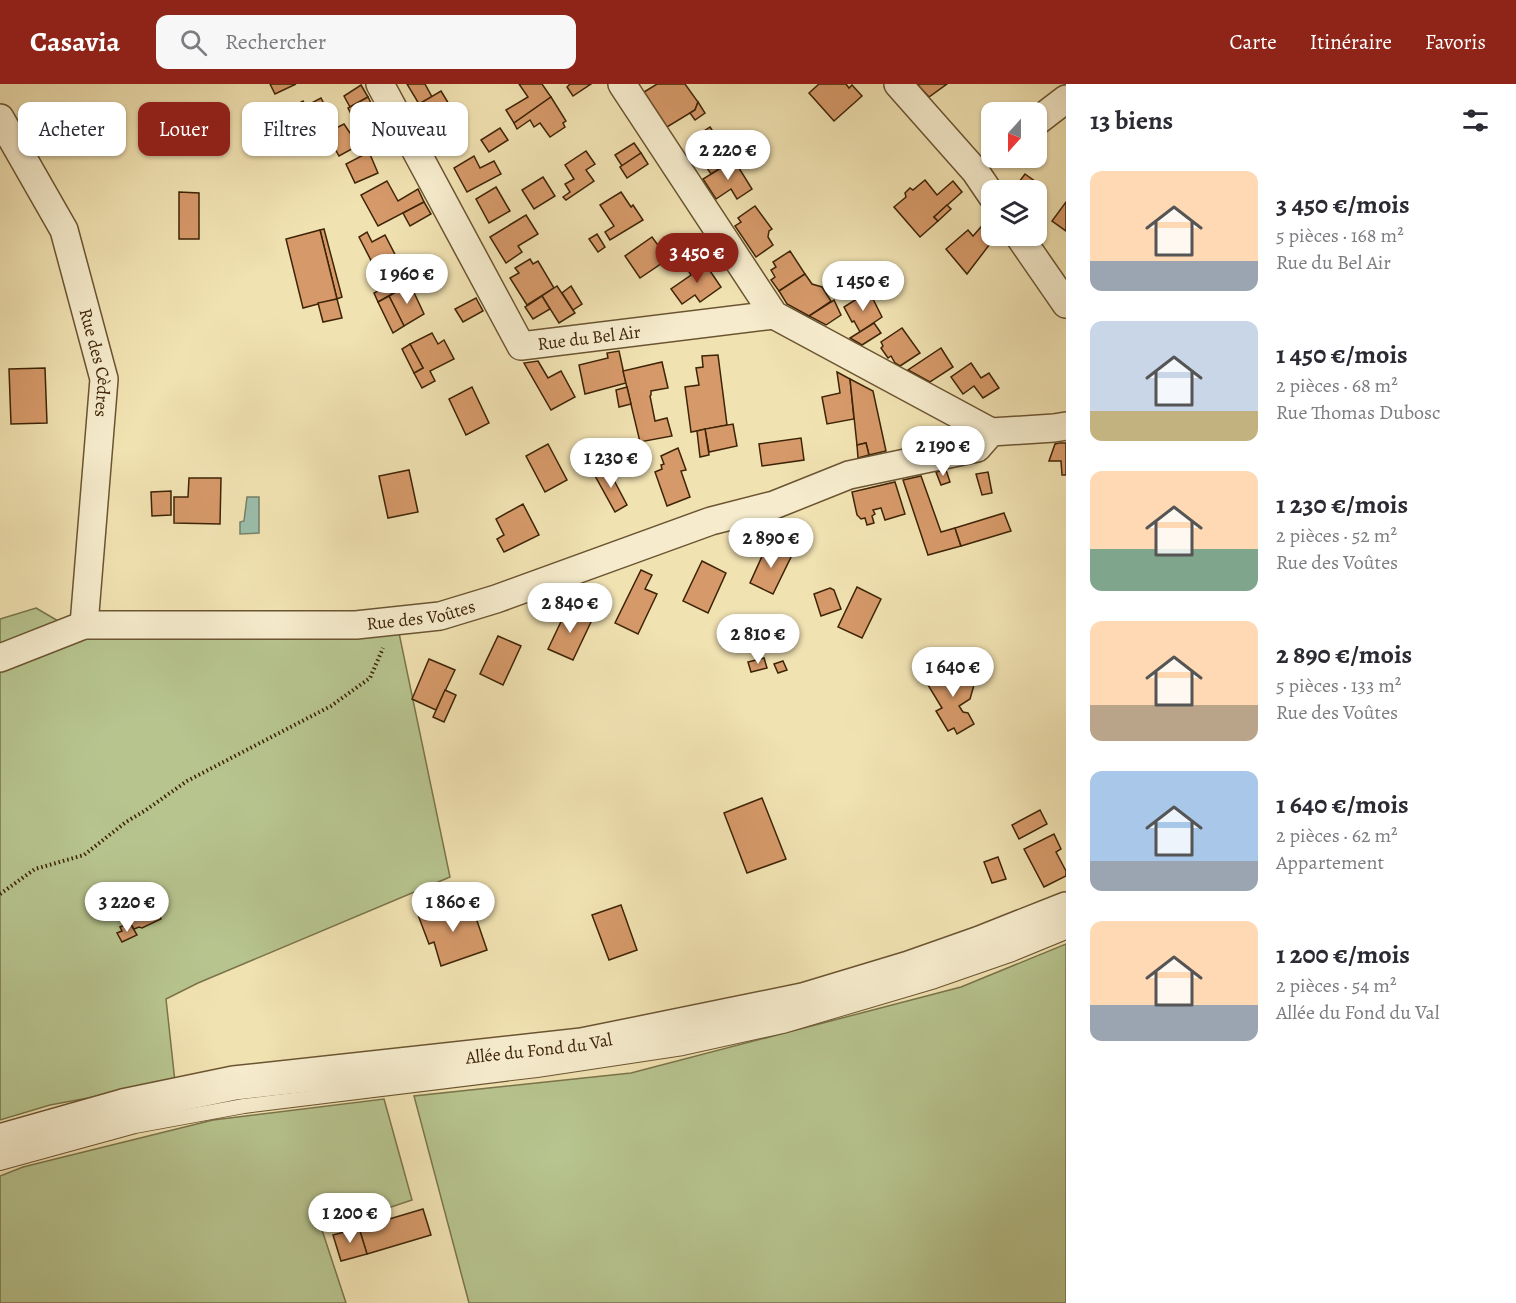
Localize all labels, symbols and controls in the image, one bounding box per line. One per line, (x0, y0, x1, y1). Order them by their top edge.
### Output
search box (156, 15, 576, 69)
text: Casavia (30, 23, 120, 61)
icon: search (177, 26, 210, 59)
text: Rechercher (225, 27, 326, 57)
text: Carte (1229, 28, 1277, 56)
text: Itinéraire (1310, 28, 1392, 56)
text: Favoris (1425, 28, 1486, 56)
chip: Acheter (18, 102, 126, 156)
chip: Louer (138, 102, 230, 156)
chip: Filtres (242, 102, 338, 156)
chip: Nouveau (350, 102, 468, 156)
north arrow (981, 102, 1047, 168)
map controls (981, 102, 1047, 246)
text: 13 biens (1090, 103, 1173, 138)
icon: filters (1459, 104, 1492, 137)
pin: 2 220 € (673, 130, 783, 181)
text: 2 220 € (699, 136, 757, 163)
button: layers (981, 180, 1047, 246)
text: 3 450 €/mois (1276, 187, 1410, 222)
icon: home (1138, 195, 1210, 267)
text: 5 pièces · 168 m² (1276, 222, 1404, 249)
pin: 3 450 € (642, 233, 752, 284)
text: 3 450 € (669, 239, 725, 266)
text: Rue du Bel Air (1276, 249, 1391, 276)
pin: 1 960 € (352, 254, 462, 305)
text: 1 960 € (380, 260, 434, 287)
pin: 1 450 € (808, 261, 918, 312)
text: 1 450 € (836, 267, 890, 294)
street label: Rue des Cèdres (74, 306, 116, 418)
street label: Rue du Bel Air (536, 319, 642, 356)
text: 1 450 €/mois (1276, 337, 1408, 372)
icon: home (1138, 345, 1210, 417)
text: 2 pièces · 68 m² (1276, 372, 1398, 399)
text: Rue Thomas Dubosc (1276, 399, 1441, 426)
pin: 2 190 € (888, 426, 998, 477)
text: 2 190 € (916, 432, 970, 459)
pin: 1 230 € (556, 438, 666, 489)
text: 1 230 € (584, 444, 638, 471)
text: 1 230 €/mois (1276, 487, 1408, 522)
icon: home (1138, 495, 1210, 567)
pin: 2 890 € (716, 518, 826, 569)
text: 2 pièces · 52 m² (1276, 522, 1397, 549)
text: 2 890 € (742, 524, 800, 551)
text: Rue des Voûtes (1276, 549, 1398, 576)
pin: 2 840 € (515, 583, 625, 634)
text: 2 840 € (541, 589, 599, 616)
street label: Rue des Voûtes (365, 594, 478, 636)
pin: 2 810 € (703, 614, 813, 665)
text: 2 810 € (731, 620, 785, 647)
text: 2 890 €/mois (1276, 637, 1412, 672)
icon: home (1138, 645, 1210, 717)
pin: 1 640 € (898, 647, 1008, 698)
text: 1 640 € (926, 653, 980, 680)
text: 5 pièces · 133 m² (1276, 672, 1401, 699)
text: Rue des Voûtes (1276, 699, 1398, 726)
text: 1 640 €/mois (1276, 787, 1409, 822)
icon: home (1138, 795, 1210, 867)
text: 2 pièces · 62 m² (1276, 822, 1398, 849)
text: Appartement (1276, 849, 1384, 876)
pin: 3 220 € (72, 882, 182, 933)
pin: 1 860 € (398, 882, 508, 933)
text: 3 220 € (99, 888, 155, 915)
text: 1 860 € (426, 888, 480, 915)
text: 1 200 €/mois (1276, 937, 1410, 972)
icon: home (1138, 945, 1210, 1017)
text: 2 pièces · 54 m² (1276, 972, 1397, 999)
text: Allée du Fond du Val (1276, 999, 1440, 1026)
street label: Allée du Fond du Val (463, 1027, 615, 1070)
pin: 1 200 € (295, 1193, 405, 1244)
text: 1 200 € (322, 1199, 378, 1226)

